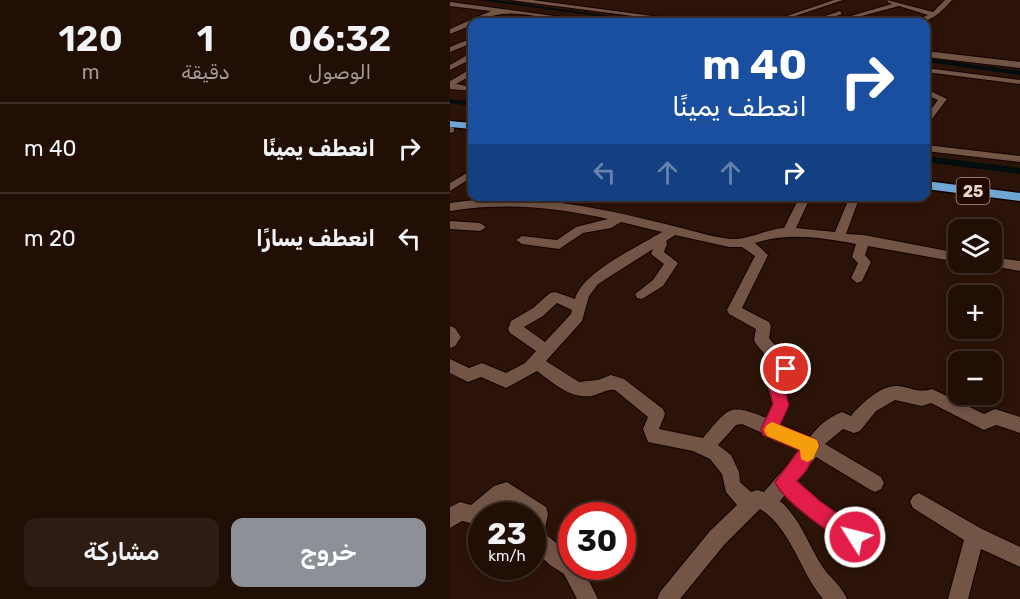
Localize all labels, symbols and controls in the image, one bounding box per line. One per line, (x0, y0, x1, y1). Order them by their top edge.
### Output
text: 120 (59, 17, 123, 60)
text: 1 (197, 17, 214, 60)
text: 06:32 (288, 17, 391, 60)
text: 40 m (702, 40, 807, 90)
icon: right (828, 42, 906, 120)
text: m (82, 60, 100, 84)
text: دقيقة (181, 60, 230, 84)
text: الوصول (308, 60, 371, 84)
text: انعطف يمينًا (672, 91, 807, 123)
icon: right (393, 132, 426, 165)
text: 40 m (24, 135, 77, 162)
text: انعطف يمينًا (262, 135, 375, 162)
icon: left (588, 156, 621, 189)
icon: ahead (651, 156, 684, 189)
icon: ahead (714, 156, 747, 189)
icon: right (777, 156, 810, 189)
road number: 25 (956, 178, 990, 204)
map controls (948, 219, 1002, 405)
button: layers (948, 219, 1002, 273)
icon: left (393, 222, 426, 255)
text: 20 m (24, 225, 76, 252)
text: انعطف يسارًا (256, 225, 375, 252)
button: + (948, 285, 1002, 339)
pin (760, 343, 811, 394)
button: − (948, 351, 1002, 405)
icon: arrive (769, 352, 802, 385)
speed limit sign: 30 (558, 502, 636, 580)
position arrow (823, 505, 887, 569)
text: 23 (487, 516, 527, 552)
button: مشاركة (24, 518, 219, 587)
button: خروج (231, 518, 426, 587)
text: km/h (488, 547, 526, 565)

